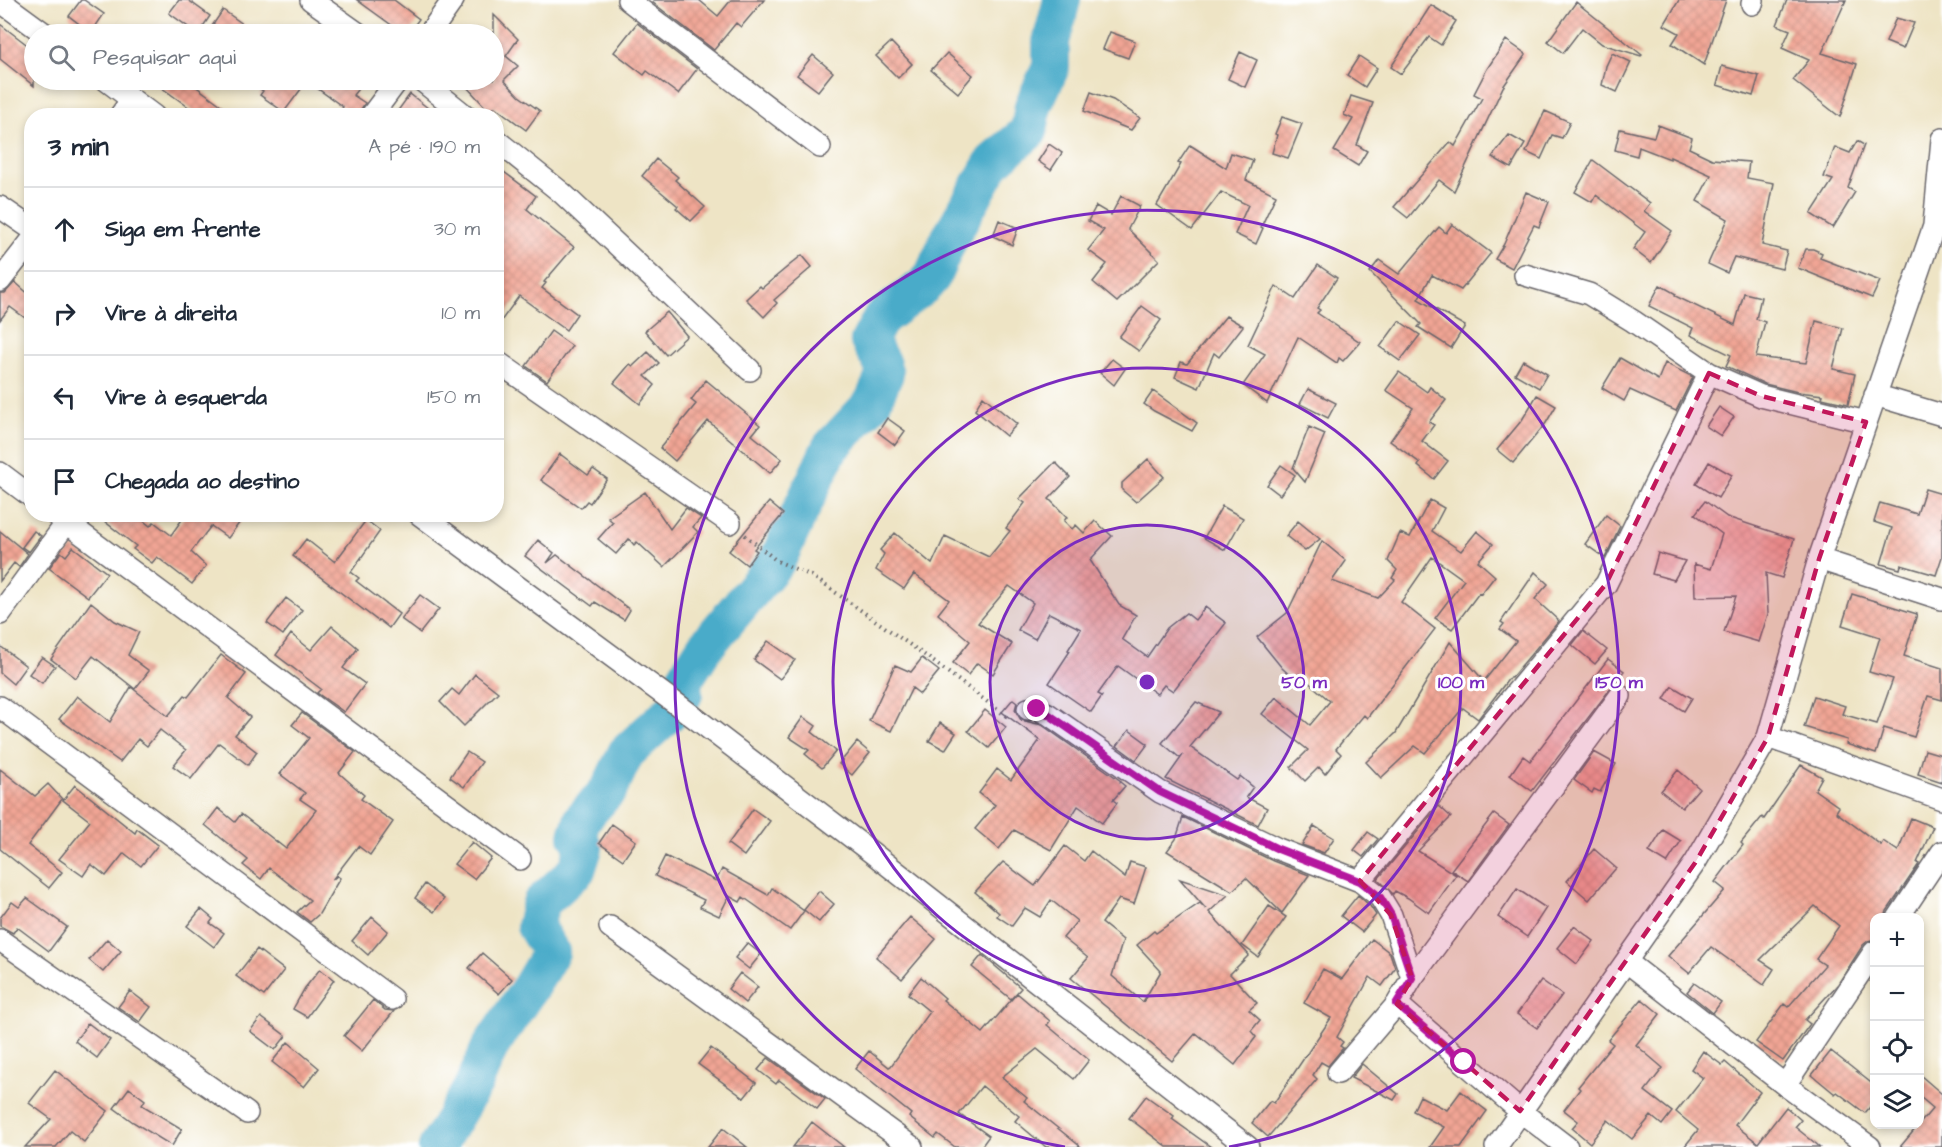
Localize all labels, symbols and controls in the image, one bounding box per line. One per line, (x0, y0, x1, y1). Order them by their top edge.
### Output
search box (24, 24, 504, 90)
icon: search (45, 41, 78, 74)
text: Pesquisar aqui (93, 42, 236, 73)
text: 3 min (48, 129, 109, 165)
text: A pé · 190 m (368, 133, 480, 161)
icon: ahead (48, 213, 81, 246)
text: Siga em frente (105, 214, 261, 245)
text: 30 m (434, 215, 480, 243)
icon: right (48, 297, 81, 330)
text: Vire à direita (105, 298, 237, 329)
text: 10 m (441, 299, 480, 327)
icon: left (48, 381, 81, 414)
text: Vire à esquerda (105, 382, 267, 413)
text: 150 m (427, 383, 480, 411)
icon: arrive (48, 465, 81, 498)
text: Chegada ao destino (105, 466, 299, 497)
text: 50 m (1281, 670, 1328, 695)
text: 100 m (1438, 670, 1485, 695)
text: 150 m (1595, 670, 1644, 695)
centre of rings (1137, 672, 1157, 692)
route end (1023, 695, 1049, 721)
map controls (1870, 913, 1924, 1129)
button: + (1870, 913, 1924, 967)
button: − (1870, 967, 1924, 1021)
button: locate (1870, 1021, 1924, 1075)
route start (1450, 1048, 1476, 1074)
button: layers (1870, 1075, 1924, 1129)

